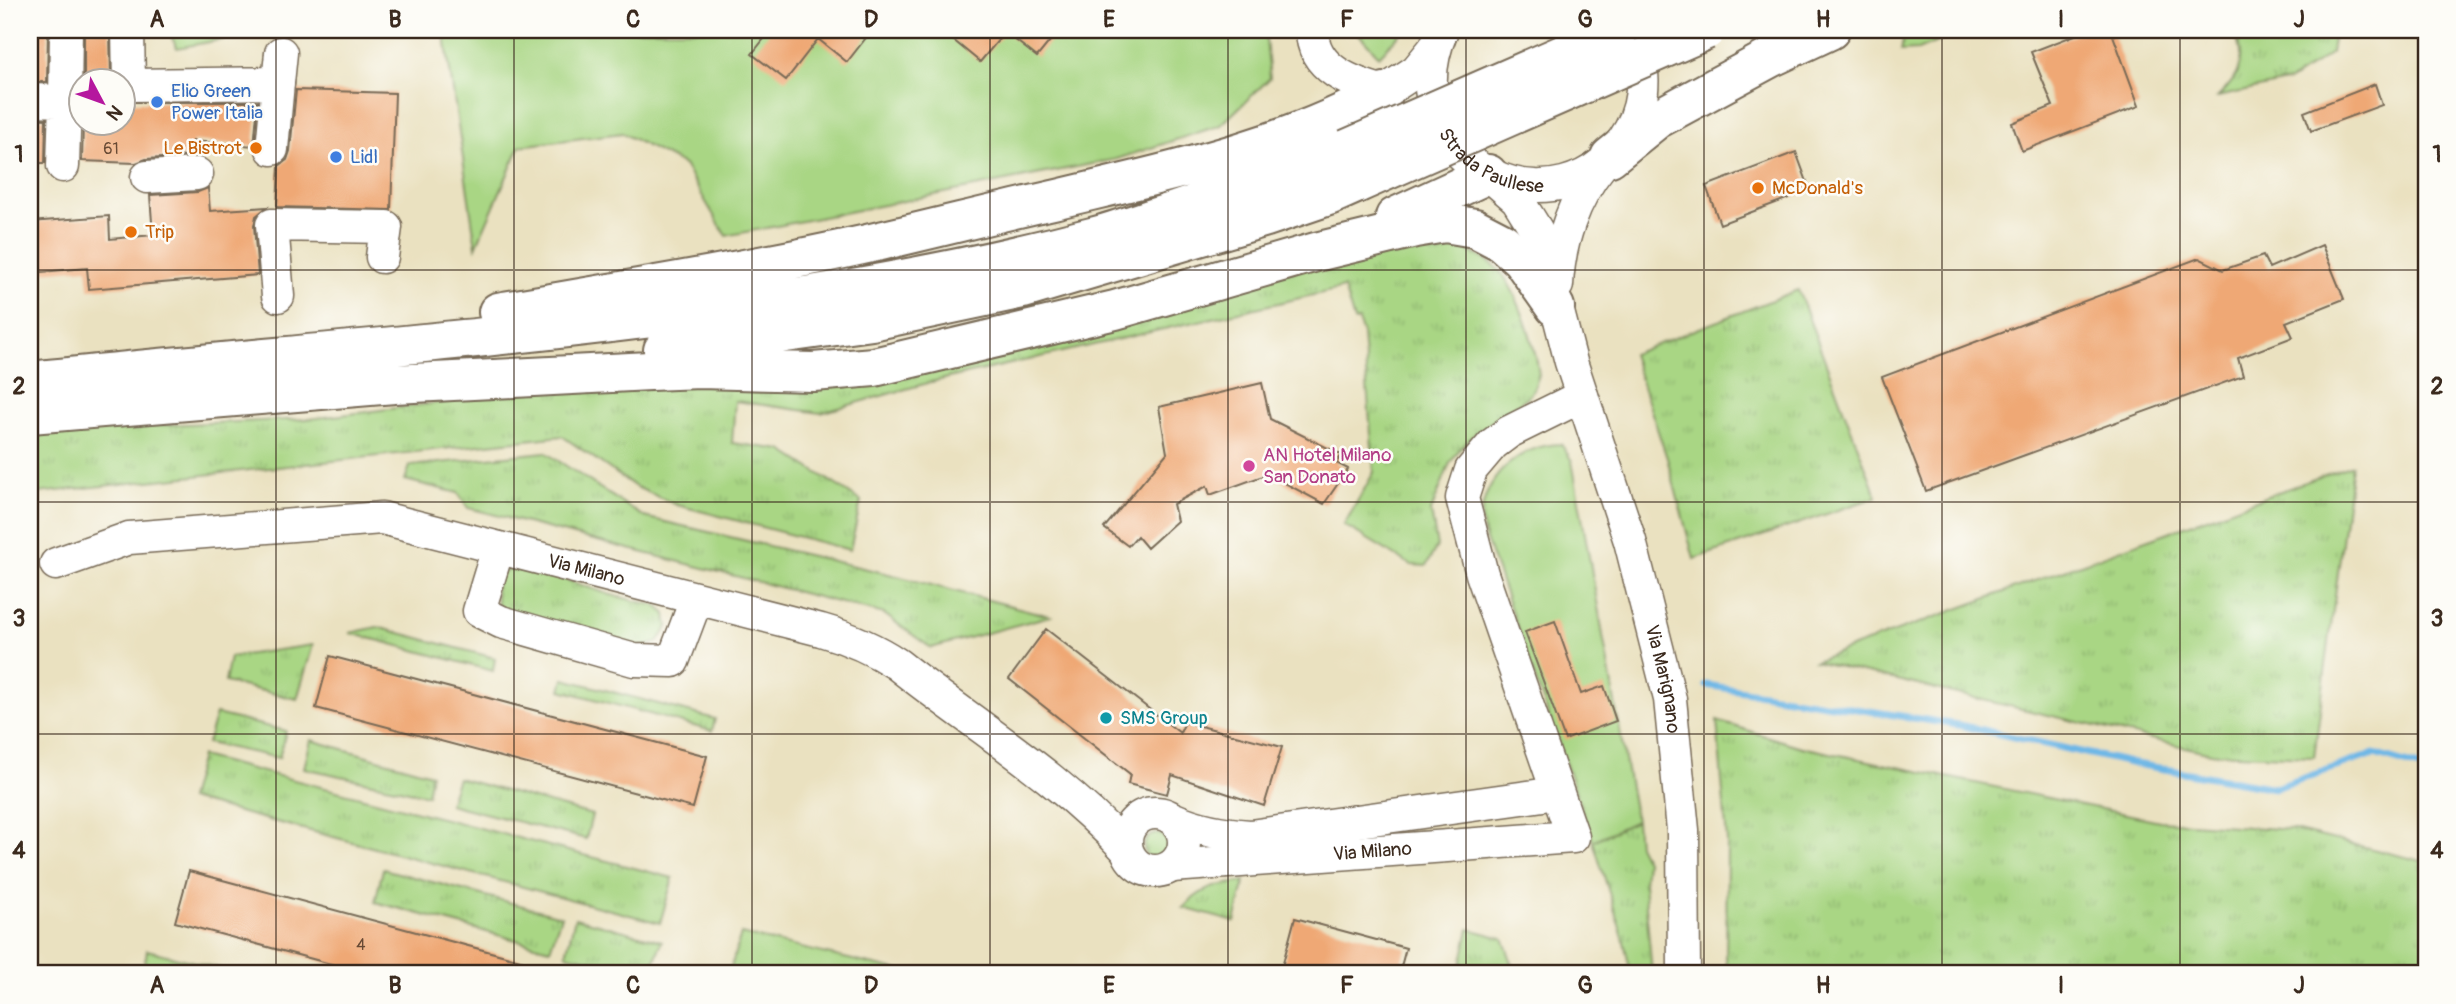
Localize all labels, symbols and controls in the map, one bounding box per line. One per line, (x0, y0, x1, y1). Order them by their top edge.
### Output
text: A (150, 5, 165, 34)
text: B (388, 5, 402, 34)
text: C (626, 5, 640, 34)
text: D (864, 5, 878, 34)
text: E (1103, 5, 1115, 34)
text: F (1340, 5, 1354, 34)
text: G (1577, 5, 1593, 34)
text: H (1816, 5, 1830, 34)
text: I (2058, 5, 2064, 34)
text: J (2293, 5, 2305, 34)
north arrow (66, 66, 136, 136)
place label: Elio Green Power Italia (171, 79, 263, 125)
marker: Elio Green Power Italia (149, 94, 165, 110)
text: N (101, 100, 127, 125)
street label: Strada Paullese (1433, 124, 1544, 198)
place label: Le Bistrot (163, 136, 242, 160)
house number: 61 (103, 139, 119, 159)
text: 1 (15, 140, 24, 169)
marker: Le Bistrot (248, 140, 264, 156)
text: 1 (2433, 140, 2442, 169)
place label: Lidl (350, 145, 378, 169)
marker: Lidl (328, 149, 344, 165)
place label: McDonald's (1772, 176, 1863, 200)
marker: McDonald's (1750, 180, 1766, 196)
place label: Trip (145, 220, 174, 244)
marker: Trip (123, 224, 139, 240)
text: 2 (13, 372, 26, 401)
text: 2 (2431, 372, 2444, 401)
place label: AN Hotel Milano San Donato (1263, 443, 1391, 489)
marker: AN Hotel Milano San Donato (1241, 458, 1257, 474)
street label: Via Milano (545, 549, 627, 591)
text: 3 (13, 604, 25, 633)
text: 3 (2431, 604, 2443, 633)
street label: Via Marignano (1640, 622, 1685, 734)
place label: SMS Group (1120, 706, 1208, 730)
marker: SMS Group (1098, 710, 1114, 726)
text: 4 (12, 836, 26, 865)
text: 4 (2430, 836, 2444, 865)
street label: Via Milano (1332, 837, 1413, 866)
house number: 4 (356, 935, 366, 955)
text: A (150, 971, 165, 1000)
text: B (388, 971, 402, 1000)
text: C (626, 971, 640, 1000)
text: D (864, 971, 878, 1000)
text: E (1103, 971, 1115, 1000)
text: F (1340, 971, 1354, 1000)
text: G (1577, 971, 1593, 1000)
text: H (1816, 971, 1830, 1000)
text: I (2058, 971, 2064, 1000)
text: J (2293, 971, 2305, 1000)

